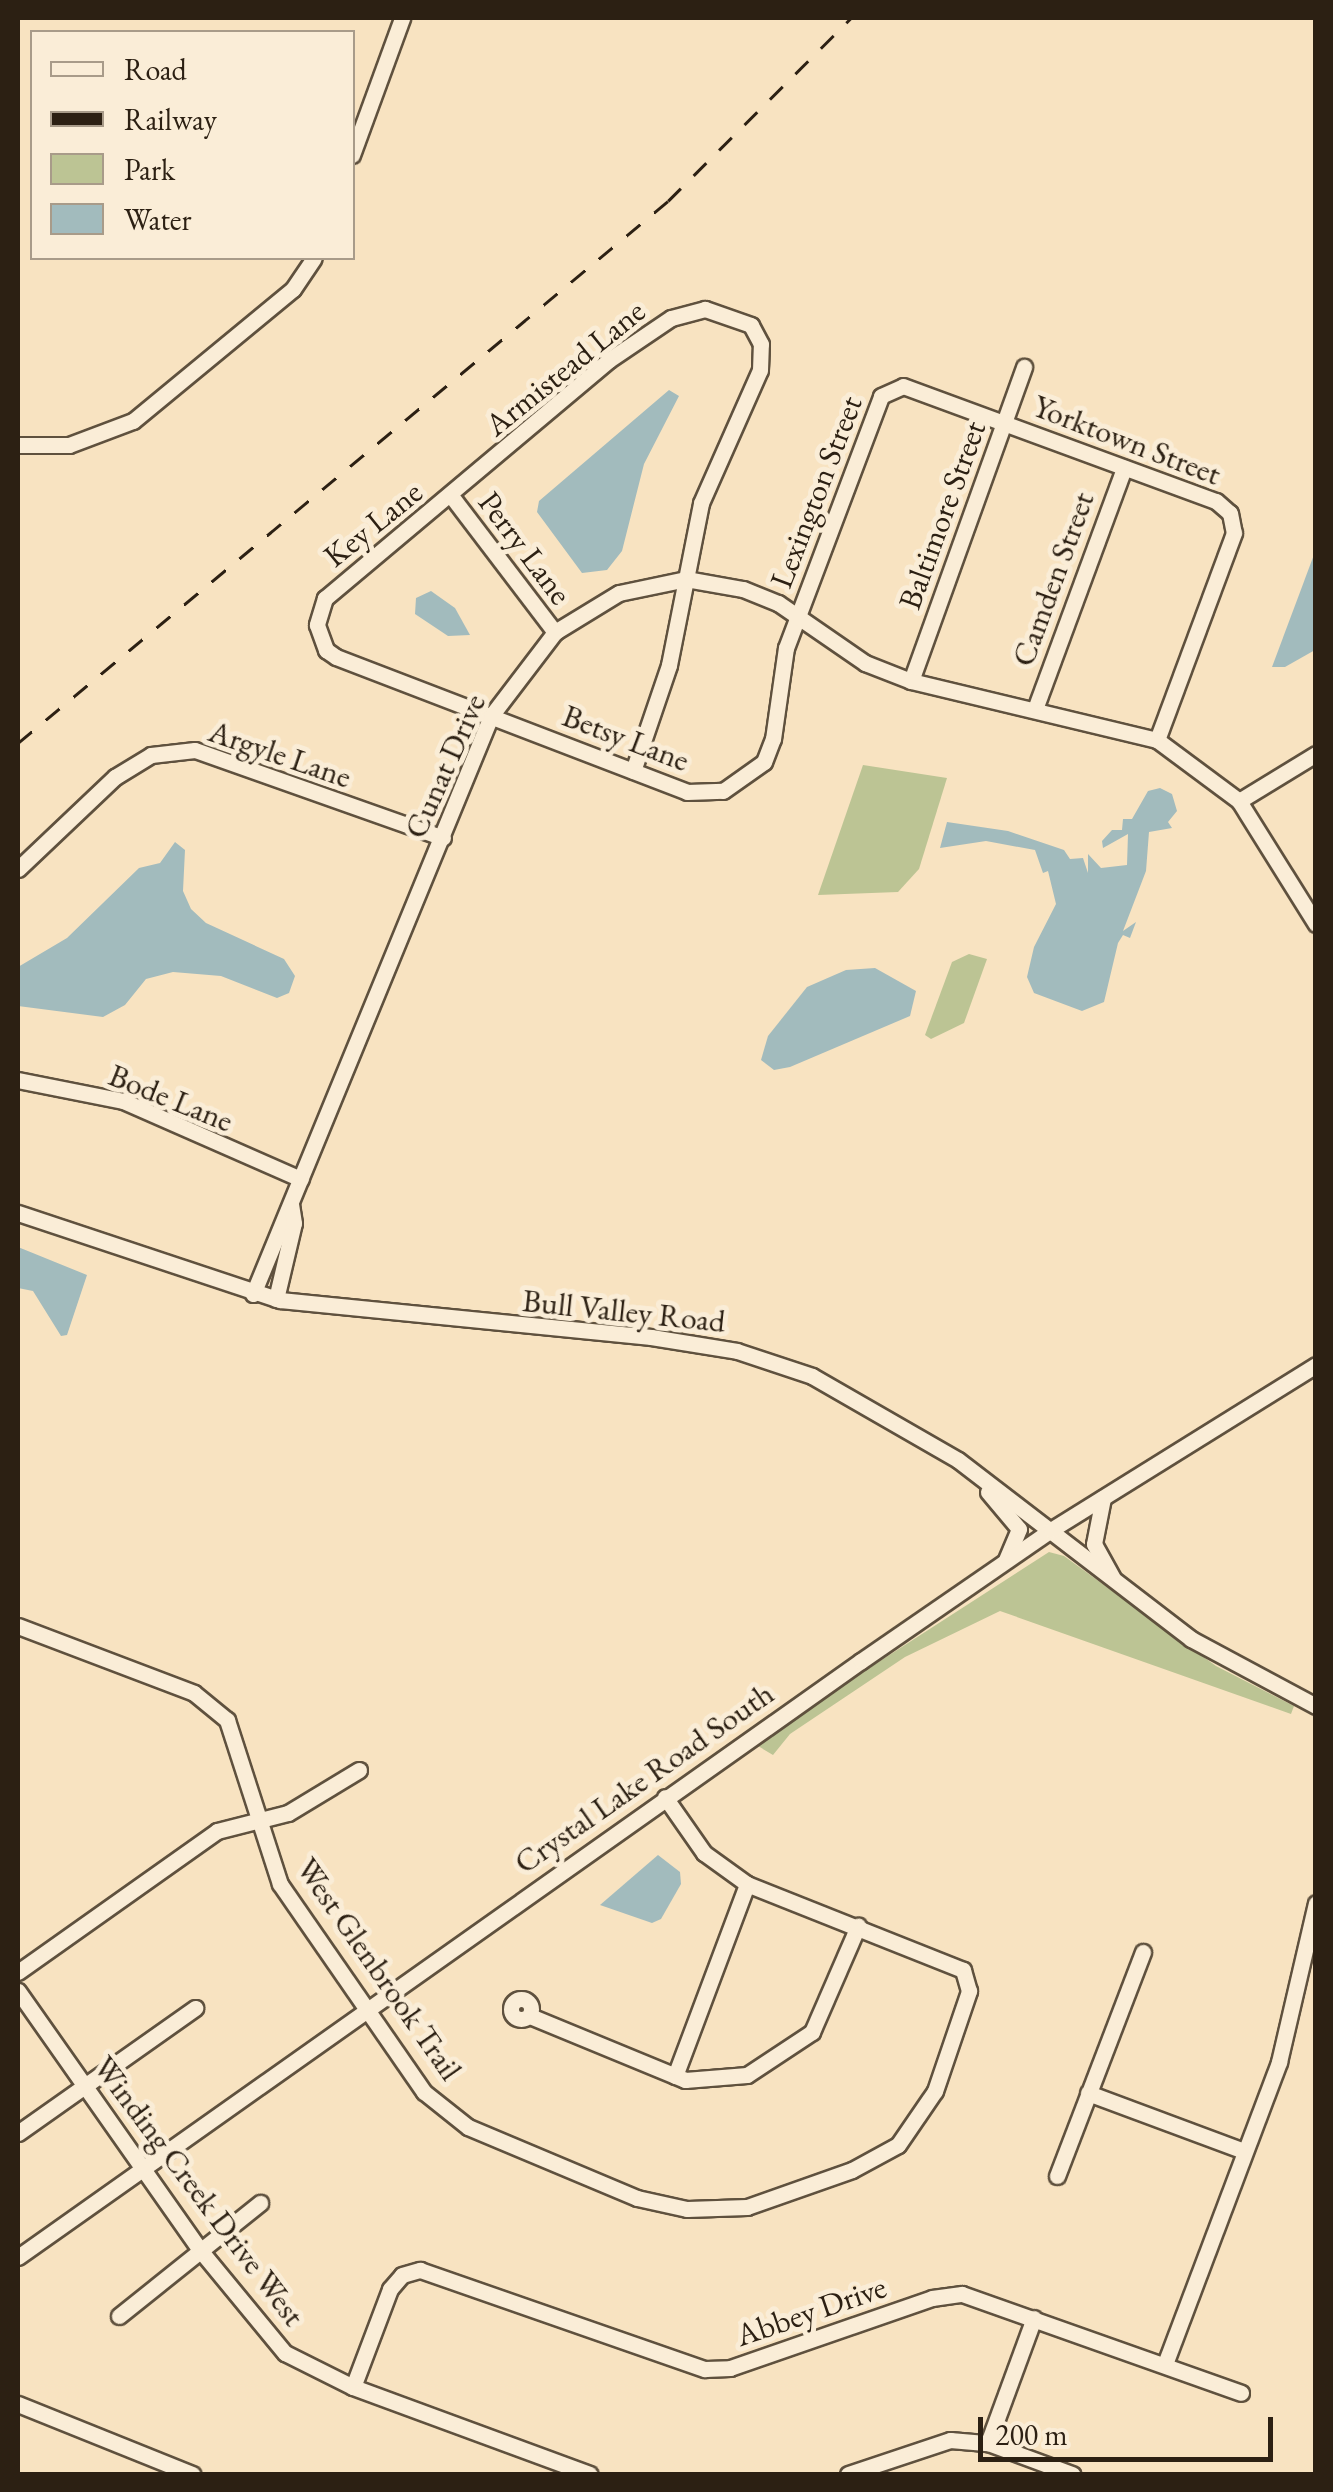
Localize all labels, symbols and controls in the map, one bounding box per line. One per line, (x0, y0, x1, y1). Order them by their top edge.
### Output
legend (30, 30, 355, 260)
text: Road (124, 50, 187, 89)
text: Railway (124, 100, 217, 139)
text: Park (124, 150, 175, 189)
text: Water (124, 200, 192, 239)
street label: Armistead Lane (477, 292, 653, 444)
street label: Yorktown Street (1028, 387, 1226, 493)
street label: Lexington Street (762, 391, 870, 593)
street label: Baltimore Street (890, 416, 994, 614)
street label: Key Lane (316, 473, 430, 575)
street label: Perry Lane (470, 484, 580, 612)
street label: Camden Street (1004, 487, 1102, 671)
street label: Cunat Drive (396, 688, 494, 844)
street label: Betsy Lane (557, 696, 695, 780)
street label: Argyle Lane (204, 712, 356, 796)
street label: Bode Lane (103, 1056, 239, 1140)
street label: Bull Valley Road (521, 1281, 727, 1341)
street label: Crystal Lake Road South (507, 1674, 781, 1882)
street label: West Glenbrook Trail (288, 1850, 470, 2088)
street label: Winding Creek Drive West (85, 2049, 313, 2333)
street label: Abbey Drive (731, 2267, 891, 2355)
scale bar (983, 2397, 1278, 2459)
text: 200 m (995, 2415, 1068, 2454)

